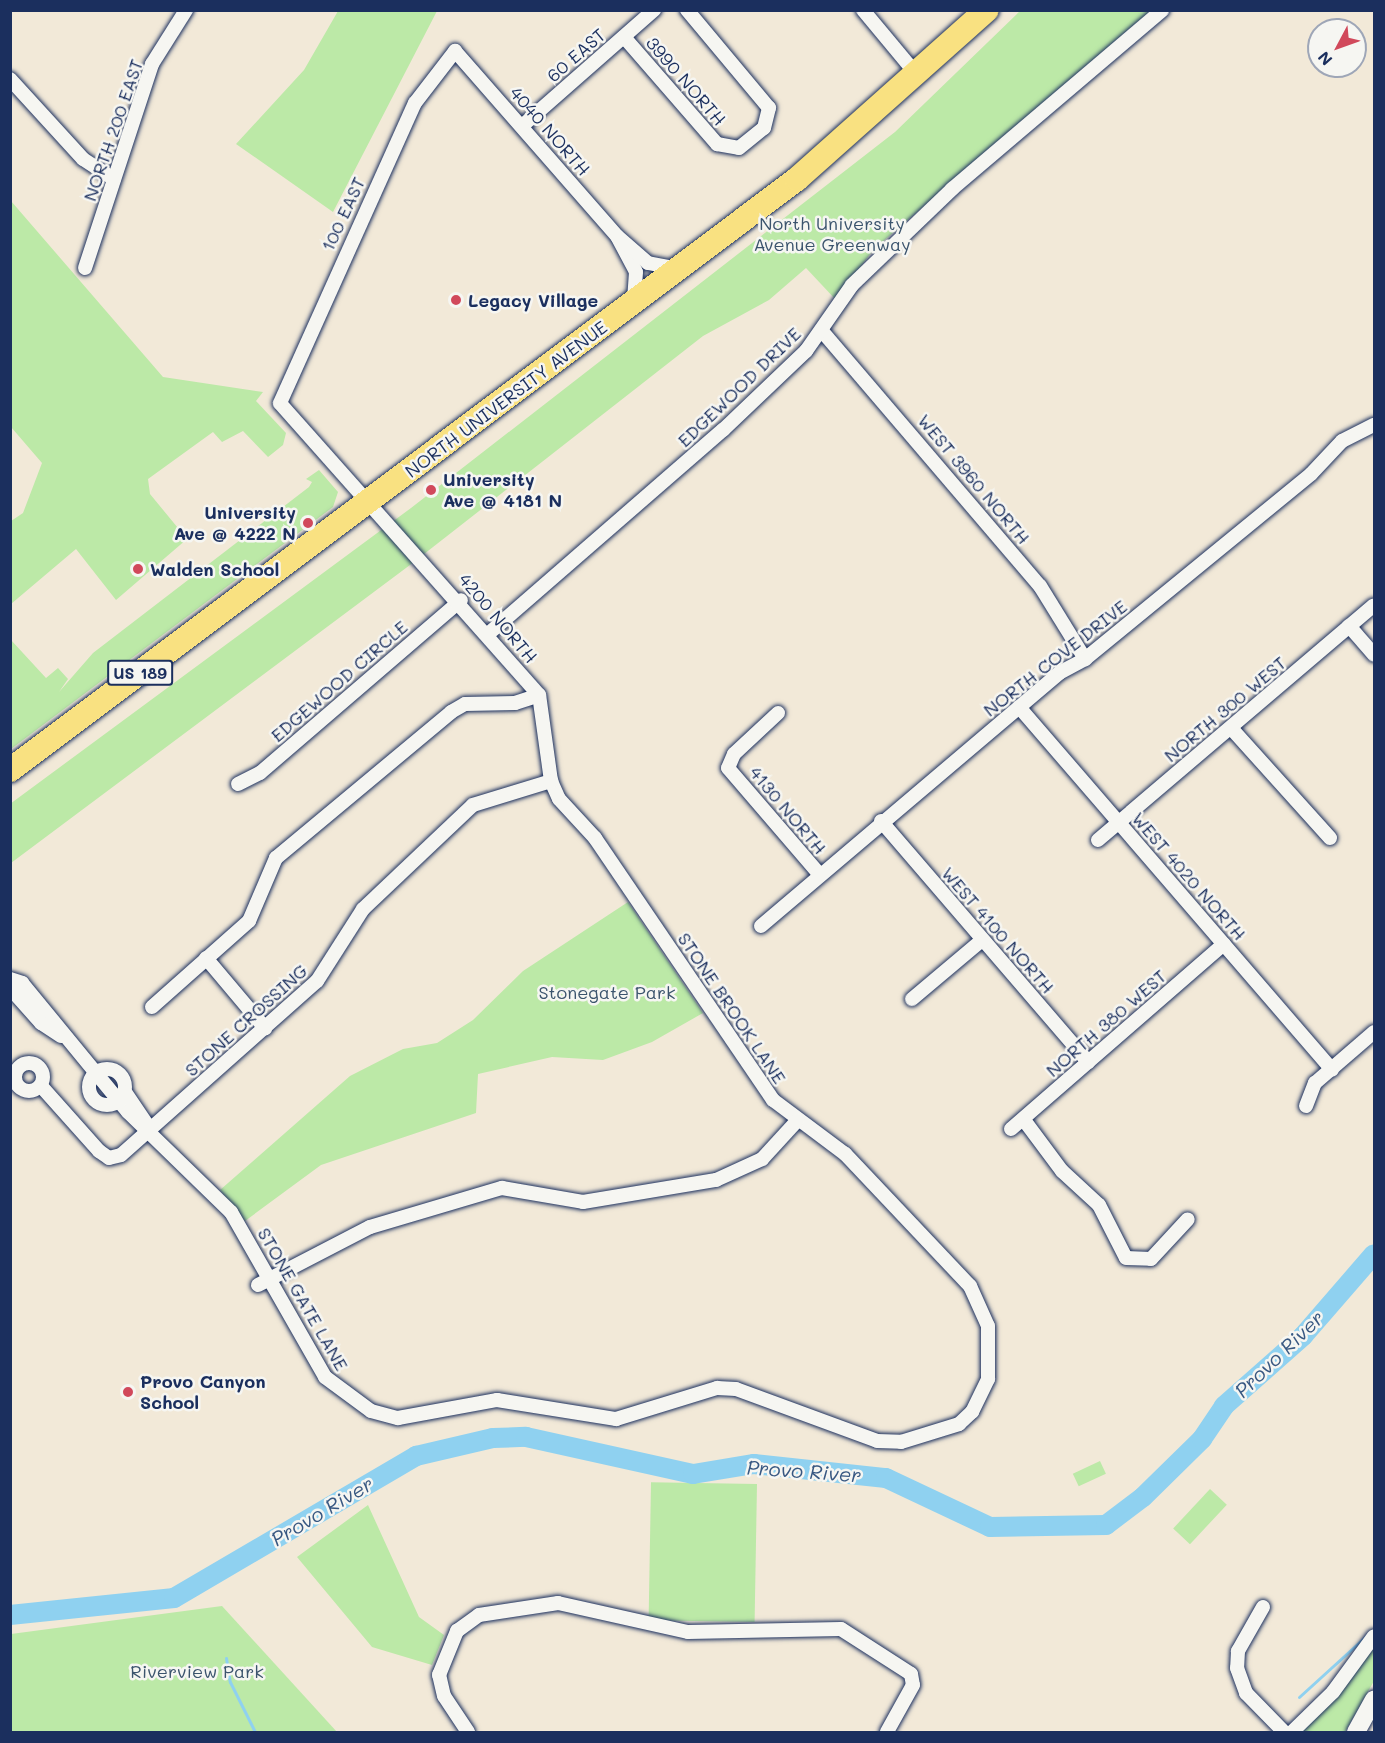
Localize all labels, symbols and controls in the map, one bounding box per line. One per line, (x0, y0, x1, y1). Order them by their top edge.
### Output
north arrow (1307, 18, 1367, 78)
street label: 60 EAST (542, 24, 610, 86)
street label: 3990 NORTH (642, 32, 730, 130)
text: N (1313, 47, 1336, 70)
street label: NORTH 200 EAST (79, 56, 147, 204)
street label: 4040 NORTH (505, 82, 595, 180)
street label: 100 EAST (317, 174, 369, 254)
park label: North University Avenue Greenway (753, 213, 911, 256)
place label: Legacy Village (468, 289, 598, 311)
marker: Legacy Village (449, 293, 463, 307)
street label: NORTH UNIVERSITY AVENUE (401, 316, 611, 482)
street label: EDGEWOOD DRIVE (673, 323, 805, 451)
street label: WEST 3960 NORTH (913, 410, 1035, 548)
place label: University Ave @ 4181 N (443, 469, 562, 512)
marker: University Ave @ 4181 N (424, 483, 438, 497)
place label: University Ave @ 4222 N (174, 502, 296, 544)
marker: University Ave @ 4222 N (301, 516, 315, 530)
place label: Walden School (150, 558, 279, 580)
marker: Walden School (131, 562, 145, 576)
street label: 4200 NORTH (454, 569, 542, 667)
street label: NORTH COVE DRIVE (979, 595, 1131, 721)
street label: EDGEWOOD CIRCLE (266, 616, 412, 746)
street label: NORTH 300 WEST (1160, 652, 1290, 766)
road number: US 189 (107, 660, 173, 686)
street label: 4130 NORTH (745, 762, 831, 858)
street label: WEST 4020 NORTH (1128, 808, 1250, 944)
street label: WEST 4100 NORTH (937, 862, 1059, 998)
street label: STONE BROOK LANE (673, 929, 791, 1087)
street label: STONE CROSSING (180, 959, 312, 1081)
street label: NORTH 380 WEST (1041, 965, 1171, 1081)
park label: Stonegate Park (538, 981, 676, 1003)
street label: STONE GATE LANE (253, 1224, 353, 1374)
water label: Provo River (1229, 1305, 1329, 1403)
place label: Provo Canyon School (140, 1371, 266, 1414)
marker: Provo Canyon School (121, 1385, 135, 1399)
water label: Provo River (746, 1455, 862, 1487)
water label: Provo River (267, 1471, 377, 1551)
park label: Riverview Park (130, 1660, 264, 1682)

